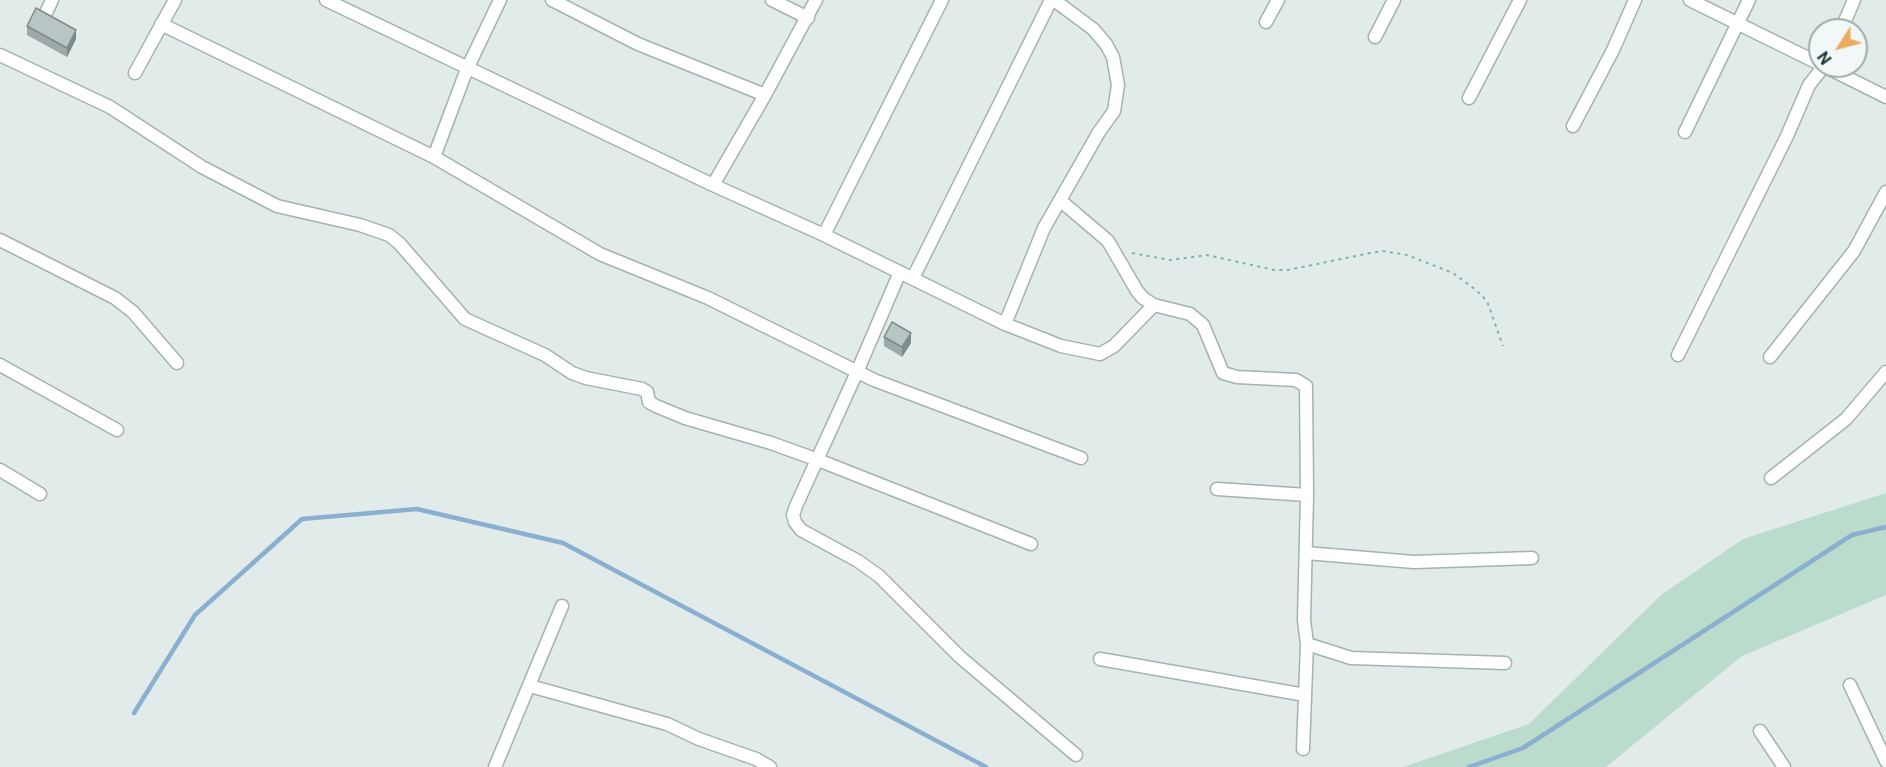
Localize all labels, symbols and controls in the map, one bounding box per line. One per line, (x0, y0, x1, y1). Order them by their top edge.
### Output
north arrow (1808, 18, 1868, 78)
text: N (1814, 48, 1836, 68)

